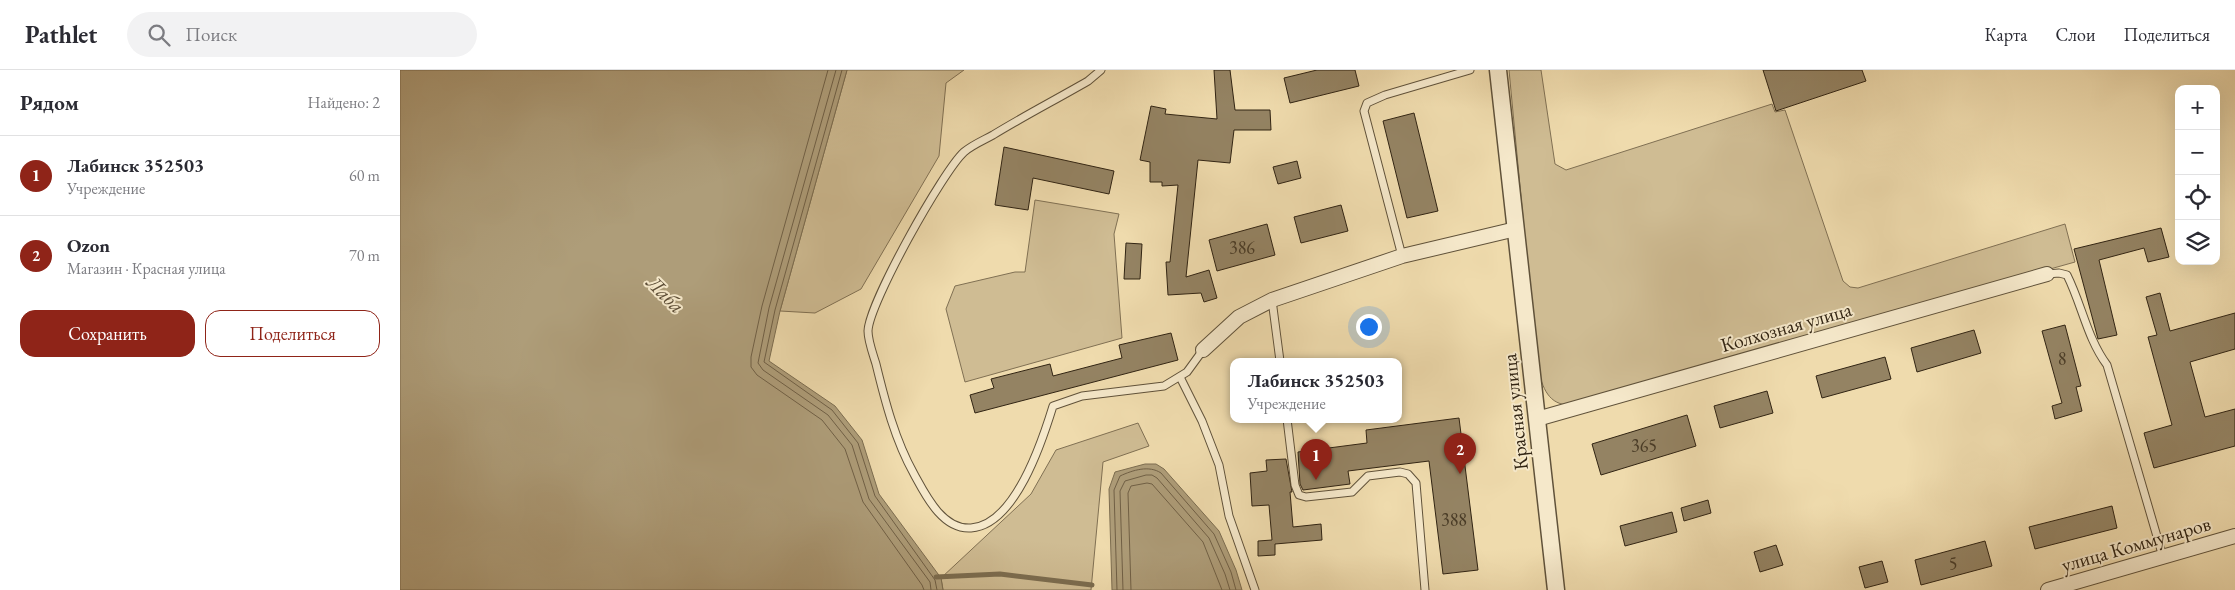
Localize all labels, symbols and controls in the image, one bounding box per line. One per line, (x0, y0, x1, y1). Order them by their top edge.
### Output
search box (127, 12, 477, 57)
text: Pathlet (25, 19, 97, 50)
icon: search (145, 21, 173, 49)
text: Поиск (185, 22, 237, 47)
text: Карта (1985, 23, 2028, 46)
text: Слои (2056, 23, 2095, 46)
text: Поделиться (2123, 23, 2210, 46)
map controls (2175, 85, 2220, 265)
button: + (2175, 85, 2220, 130)
text: Рядом (20, 89, 79, 116)
text: Найдено: 2 (308, 92, 380, 113)
button: − (2175, 130, 2220, 175)
text: Лабинск 352503 (67, 153, 204, 178)
text: 1 (32, 165, 40, 186)
text: 60 m (349, 165, 380, 186)
button: locate (2175, 175, 2220, 220)
text: Учреждение (67, 178, 145, 199)
button: layers (2175, 220, 2220, 265)
text: Ozon (67, 233, 110, 258)
house number: 386 (1229, 236, 1255, 259)
text: 2 (32, 245, 40, 266)
text: 70 m (349, 245, 380, 266)
text: Магазин · Красная улица (67, 258, 226, 279)
water label: Лаба (641, 269, 691, 319)
street label: Колхозная улица (1717, 296, 1855, 358)
button: Сохранить (20, 310, 195, 357)
button: Поделиться (205, 310, 380, 357)
your location (1356, 314, 1382, 340)
house number: 8 (2058, 347, 2066, 370)
street label: Красная улица (1496, 352, 1534, 472)
popup (1230, 358, 1402, 423)
text: Лабинск 352503 (1247, 368, 1385, 393)
text: Учреждение (1247, 393, 1326, 414)
pin: 2 (1444, 433, 1476, 474)
house number: 365 (1631, 434, 1657, 457)
pin: 1 (1300, 439, 1332, 480)
house number: 388 (1441, 508, 1467, 531)
street label: улица Коммунаров (2058, 510, 2214, 578)
house number: 5 (1949, 552, 1957, 575)

